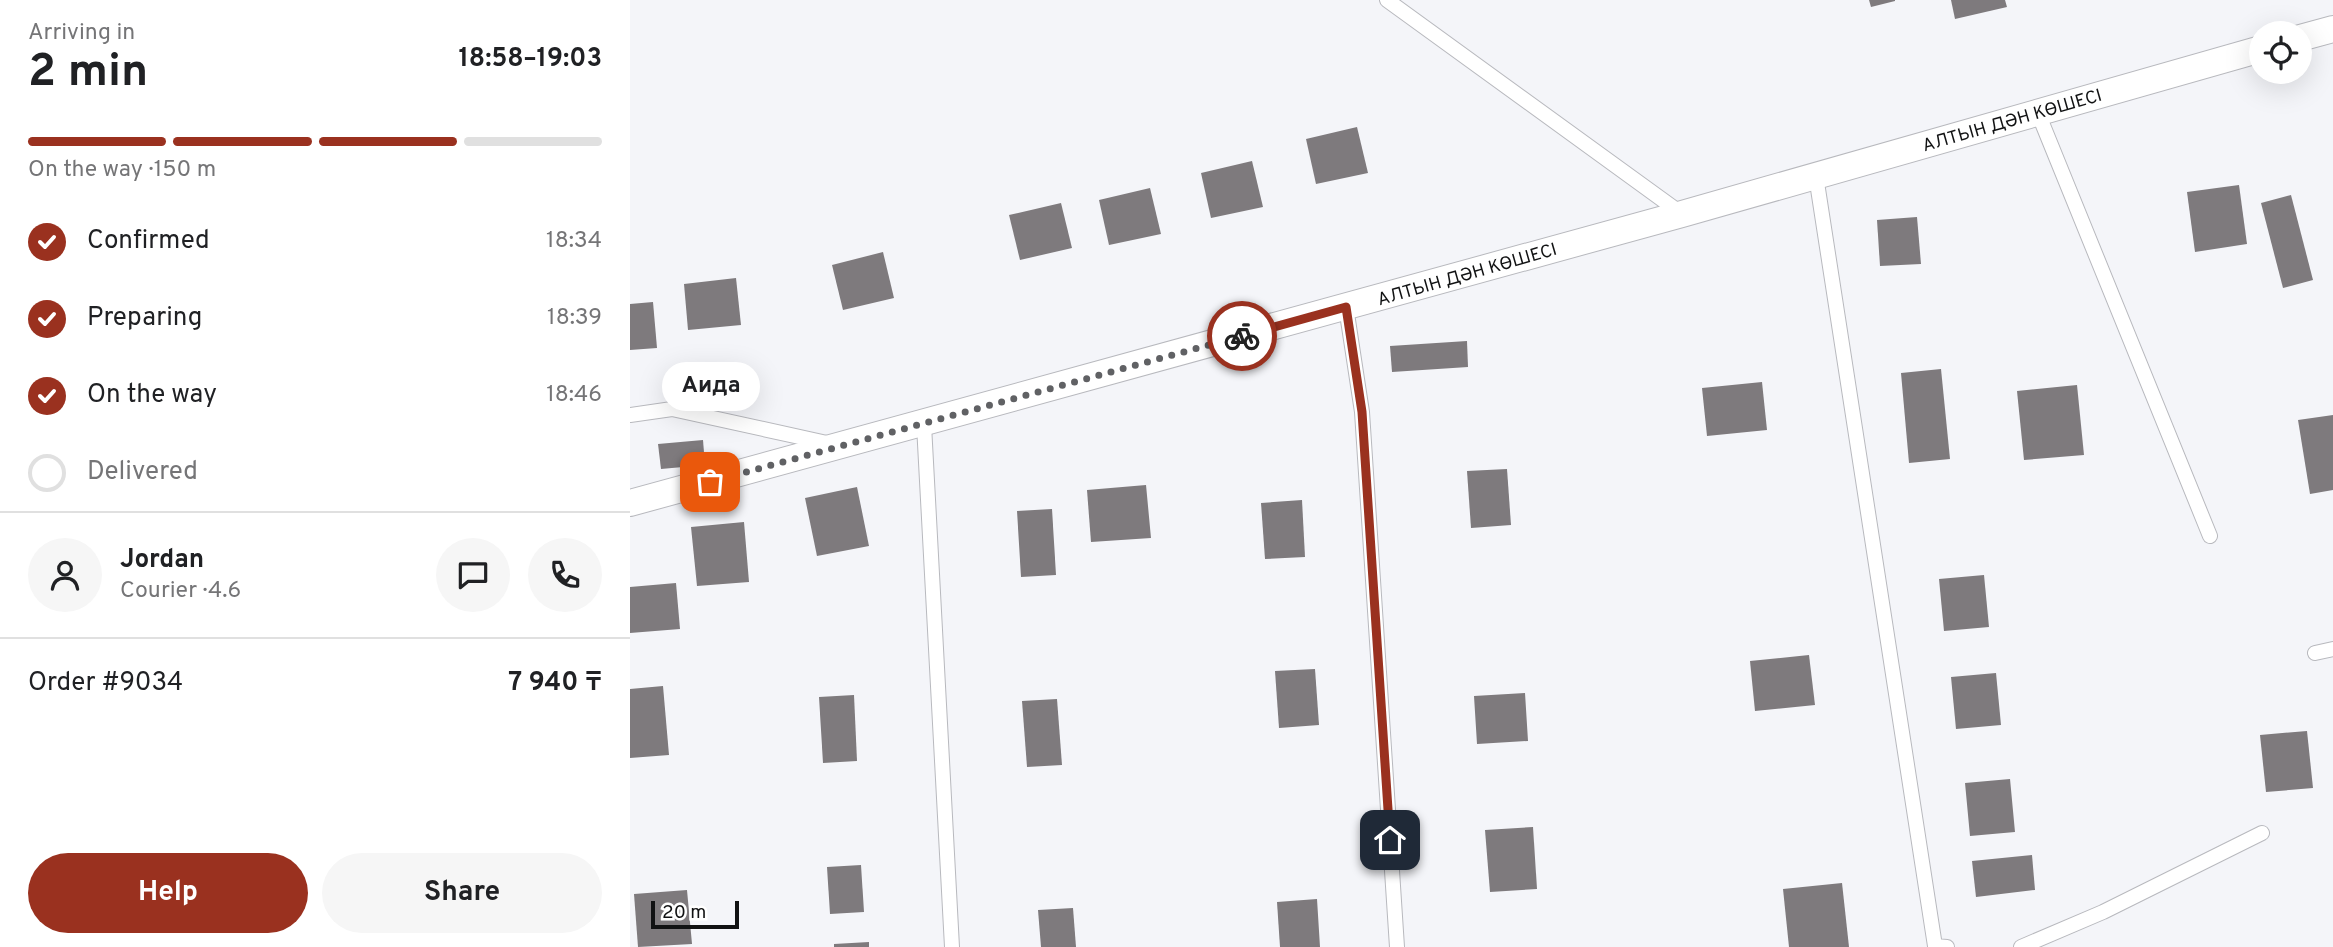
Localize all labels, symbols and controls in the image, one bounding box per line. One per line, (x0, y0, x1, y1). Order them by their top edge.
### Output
text: Arriving in (28, 19, 135, 48)
map controls (2249, 21, 2312, 84)
button: locate (2249, 21, 2312, 84)
text: 18:58–19:03 (458, 43, 602, 76)
text: 2 min (28, 44, 148, 103)
street label: АЛТЫН ДӘН КӨШЕСІ (1920, 85, 2105, 158)
text: On the way · 150 m (28, 156, 216, 185)
icon: check (28, 223, 66, 261)
text: Confirmed (87, 225, 210, 258)
text: 18:34 (546, 227, 602, 256)
street label: АЛТЫН ДӘН КӨШЕСІ (1375, 239, 1560, 312)
icon: check (28, 300, 66, 338)
courier (1207, 301, 1277, 371)
text: Preparing (87, 302, 202, 335)
text: 18:39 (547, 304, 602, 333)
icon: bike (1223, 317, 1261, 355)
callout: Аида (661, 363, 759, 412)
text: Аида (681, 372, 741, 401)
icon: check (28, 377, 66, 415)
text: On the way (87, 379, 217, 412)
text: 18:46 (546, 381, 602, 410)
pin (680, 452, 740, 512)
text: Delivered (87, 456, 198, 489)
icon: bag (691, 463, 729, 501)
button: person (28, 538, 102, 612)
button: chat (436, 538, 510, 612)
button: phone (528, 538, 602, 612)
text: Jordan (120, 544, 204, 577)
text: Courier · 4.6 (120, 577, 241, 606)
text: Order #9034 (28, 667, 183, 700)
text: 7 940 ₸ (508, 667, 602, 700)
pin (1360, 810, 1420, 870)
icon: home (1371, 821, 1409, 859)
button: Help (28, 853, 308, 933)
button: Share (322, 853, 602, 933)
scale bar (651, 898, 738, 930)
text: 20 m (662, 901, 706, 925)

